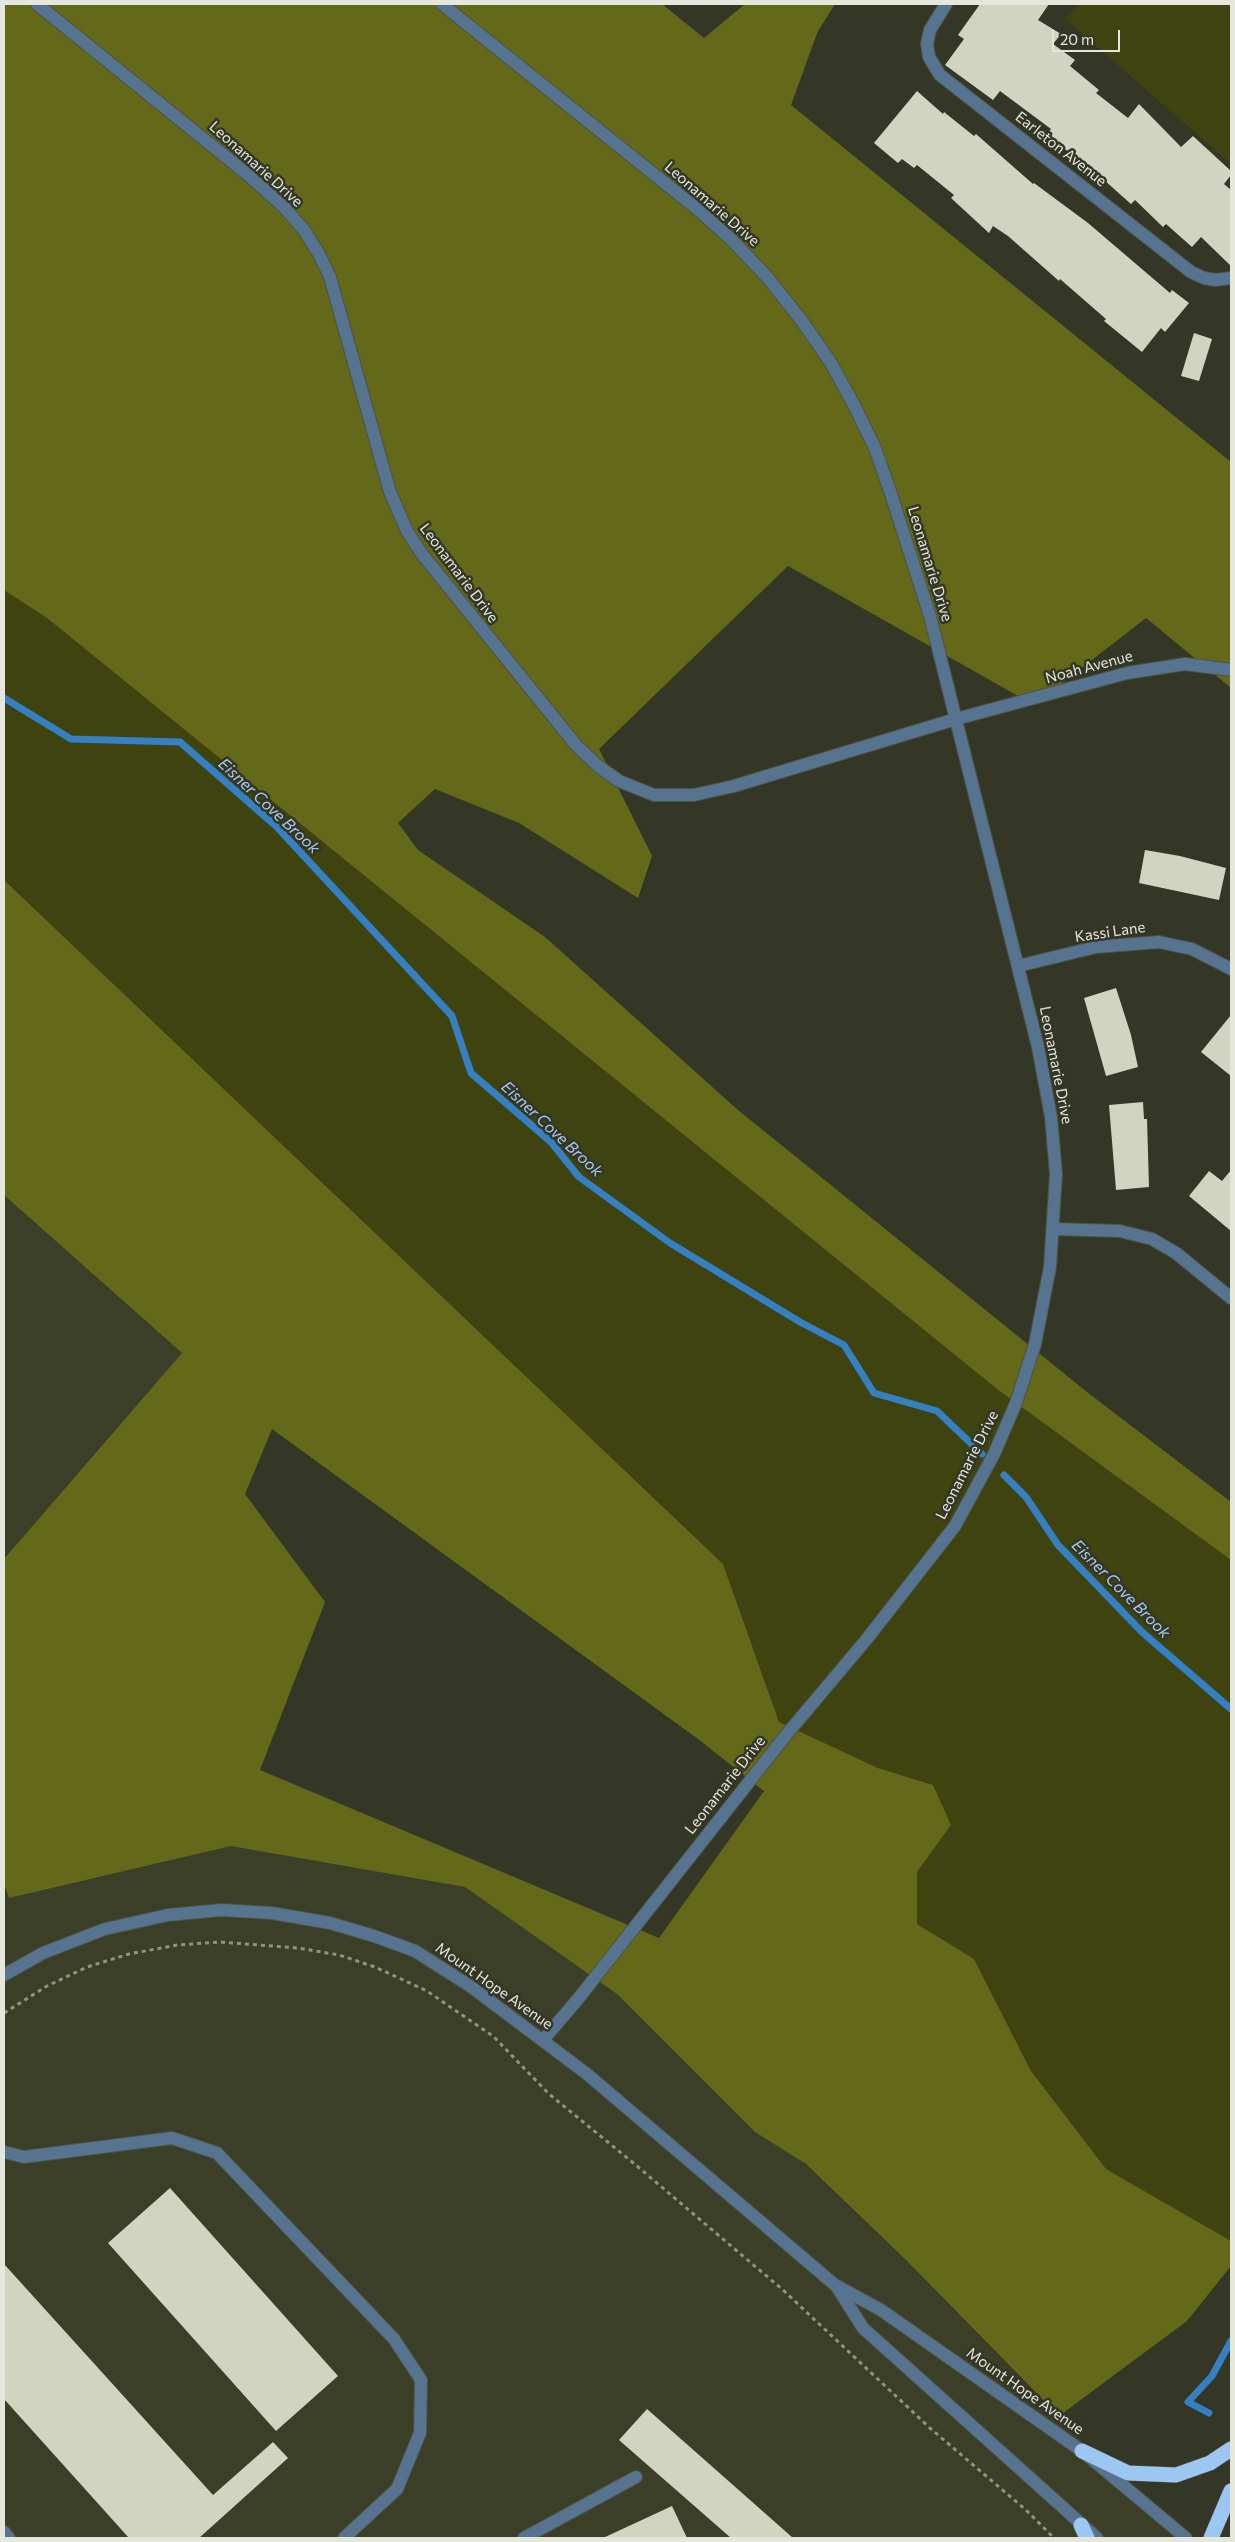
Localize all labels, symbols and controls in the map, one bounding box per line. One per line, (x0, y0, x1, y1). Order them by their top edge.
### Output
scale bar (1055, 20, 1122, 52)
text: 20 m (1060, 30, 1094, 48)
street label: Earleton Avenue (1012, 108, 1110, 190)
street label: Leonamarie Drive (205, 117, 307, 211)
street label: Leonamarie Drive (661, 158, 763, 250)
street label: Leonamarie Drive (904, 504, 956, 624)
street label: Leonamarie Drive (416, 520, 502, 626)
street label: Noah Avenue (1043, 647, 1135, 687)
water label: Eisner Cove Brook (214, 754, 324, 858)
street label: Kassi Lane (1073, 918, 1147, 946)
street label: Leonamarie Drive (1036, 1005, 1076, 1125)
water label: Eisner Cove Brook (497, 1077, 607, 1181)
street label: Leonamarie Drive (932, 1408, 1002, 1522)
water label: Eisner Cove Brook (1068, 1536, 1174, 1642)
street label: Leonamarie Drive (681, 1732, 769, 1838)
street label: Mount Hope Avenue (432, 1939, 556, 2033)
street label: Mount Hope Avenue (963, 2344, 1087, 2438)

